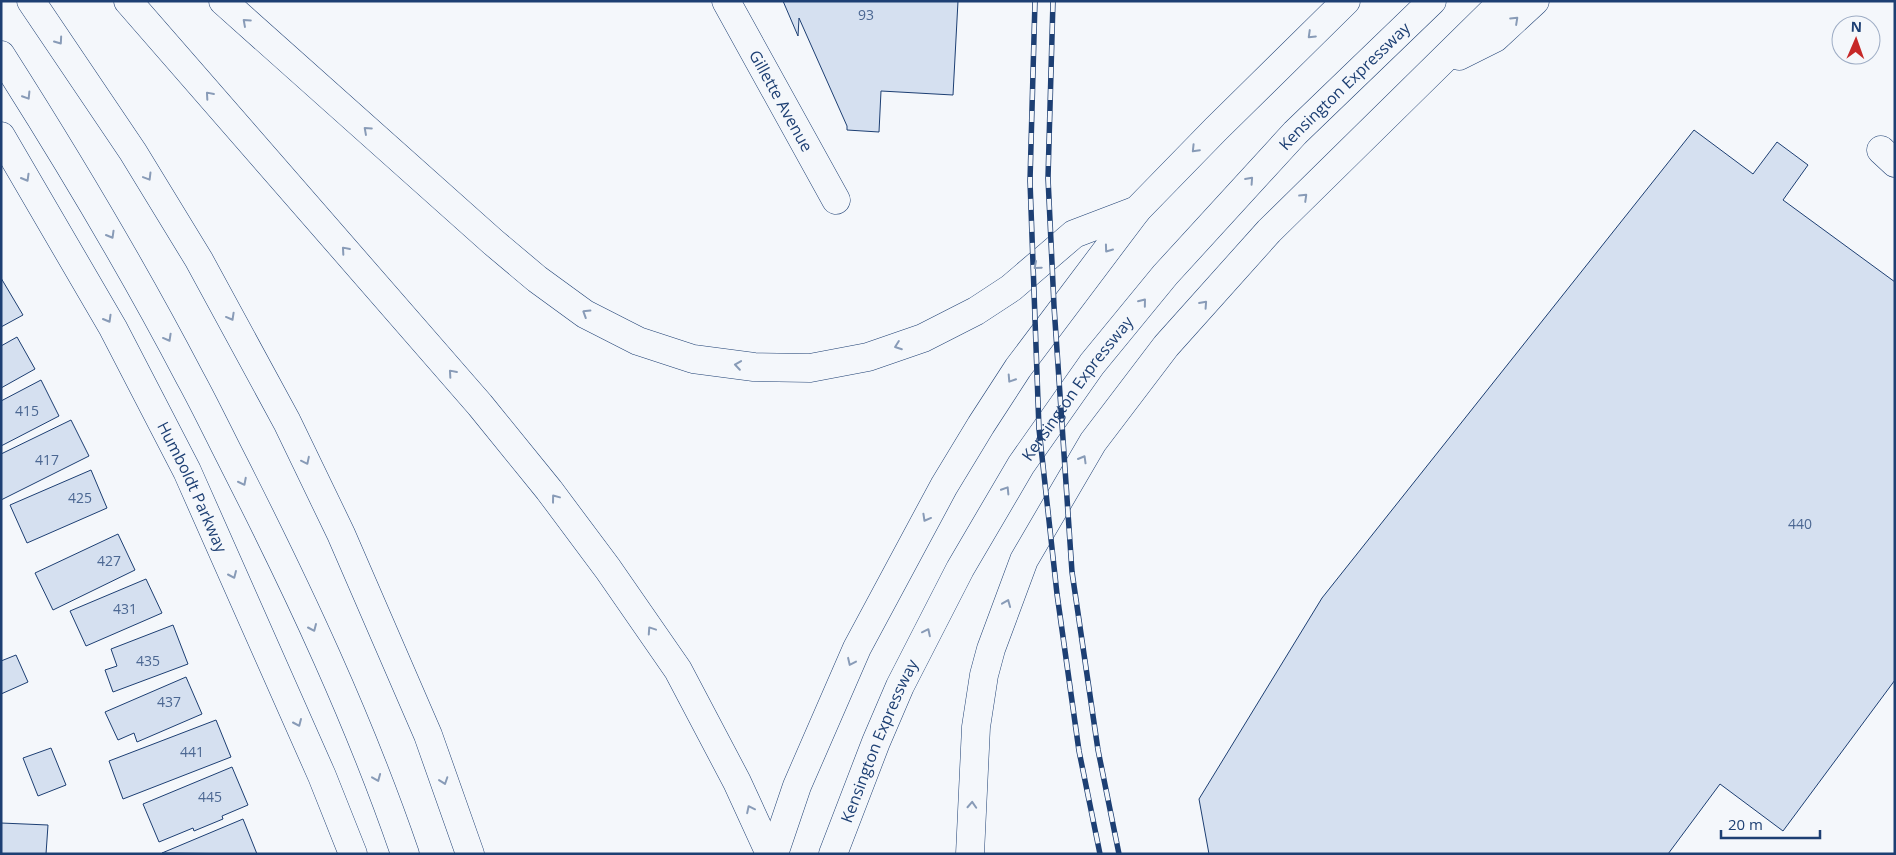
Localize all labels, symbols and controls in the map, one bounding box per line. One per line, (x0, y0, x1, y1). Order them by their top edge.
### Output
house number: 93 (858, 5, 874, 24)
north arrow (1831, 15, 1881, 65)
street label: Kensington Expressway (1274, 16, 1415, 155)
one-way arrow (1510, 17, 1519, 26)
text: N (1850, 17, 1862, 36)
one-way arrow (243, 19, 252, 28)
one-way arrow (1308, 29, 1317, 38)
one-way arrow (53, 35, 62, 45)
street label: Gillette Avenue (744, 46, 818, 156)
one-way arrow (21, 91, 31, 100)
one-way arrow (206, 91, 215, 100)
one-way arrow (364, 127, 373, 136)
one-way arrow (1192, 144, 1201, 153)
one-way arrow (142, 171, 152, 180)
one-way arrow (20, 173, 30, 182)
one-way arrow (1244, 177, 1253, 186)
one-way arrow (1298, 194, 1307, 203)
one-way arrow (104, 230, 114, 239)
one-way arrow (1105, 243, 1114, 253)
one-way arrow (342, 247, 351, 256)
one-way arrow (1034, 260, 1043, 268)
one-way arrow (1137, 299, 1145, 308)
one-way arrow (1198, 300, 1207, 309)
one-way arrow (582, 310, 591, 320)
street label: Kensington Expressway (1016, 310, 1139, 465)
one-way arrow (225, 312, 235, 321)
one-way arrow (101, 313, 111, 322)
one-way arrow (162, 332, 172, 341)
one-way arrow (894, 341, 902, 351)
one-way arrow (734, 360, 742, 371)
one-way arrow (449, 369, 458, 378)
one-way arrow (1008, 373, 1017, 383)
house number: 415 (15, 401, 39, 420)
street label: Humboldt Parkway (152, 418, 233, 557)
house number: 417 (35, 450, 59, 469)
one-way arrow (300, 456, 310, 465)
one-way arrow (1076, 456, 1086, 465)
one-way arrow (237, 477, 247, 486)
one-way arrow (999, 486, 1009, 495)
house number: 425 (68, 488, 92, 507)
one-way arrow (552, 494, 561, 504)
one-way arrow (923, 512, 933, 521)
house number: 440 (1788, 514, 1812, 533)
house number: 427 (97, 551, 121, 570)
one-way arrow (226, 570, 237, 579)
house number: 431 (113, 599, 137, 618)
one-way arrow (1002, 599, 1012, 607)
one-way arrow (307, 623, 317, 632)
one-way arrow (648, 626, 657, 635)
one-way arrow (921, 628, 931, 637)
house number: 435 (136, 651, 160, 670)
street label: Kensington Expressway (835, 655, 923, 826)
one-way arrow (846, 657, 857, 666)
house number: 437 (157, 692, 181, 711)
one-way arrow (292, 718, 303, 727)
house number: 441 (180, 742, 204, 761)
one-way arrow (371, 773, 381, 782)
one-way arrow (438, 776, 448, 785)
house number: 445 (198, 787, 222, 806)
one-way arrow (967, 801, 978, 809)
one-way arrow (746, 805, 756, 814)
scale bar (1721, 808, 1820, 840)
text: 20 m (1728, 814, 1763, 834)

